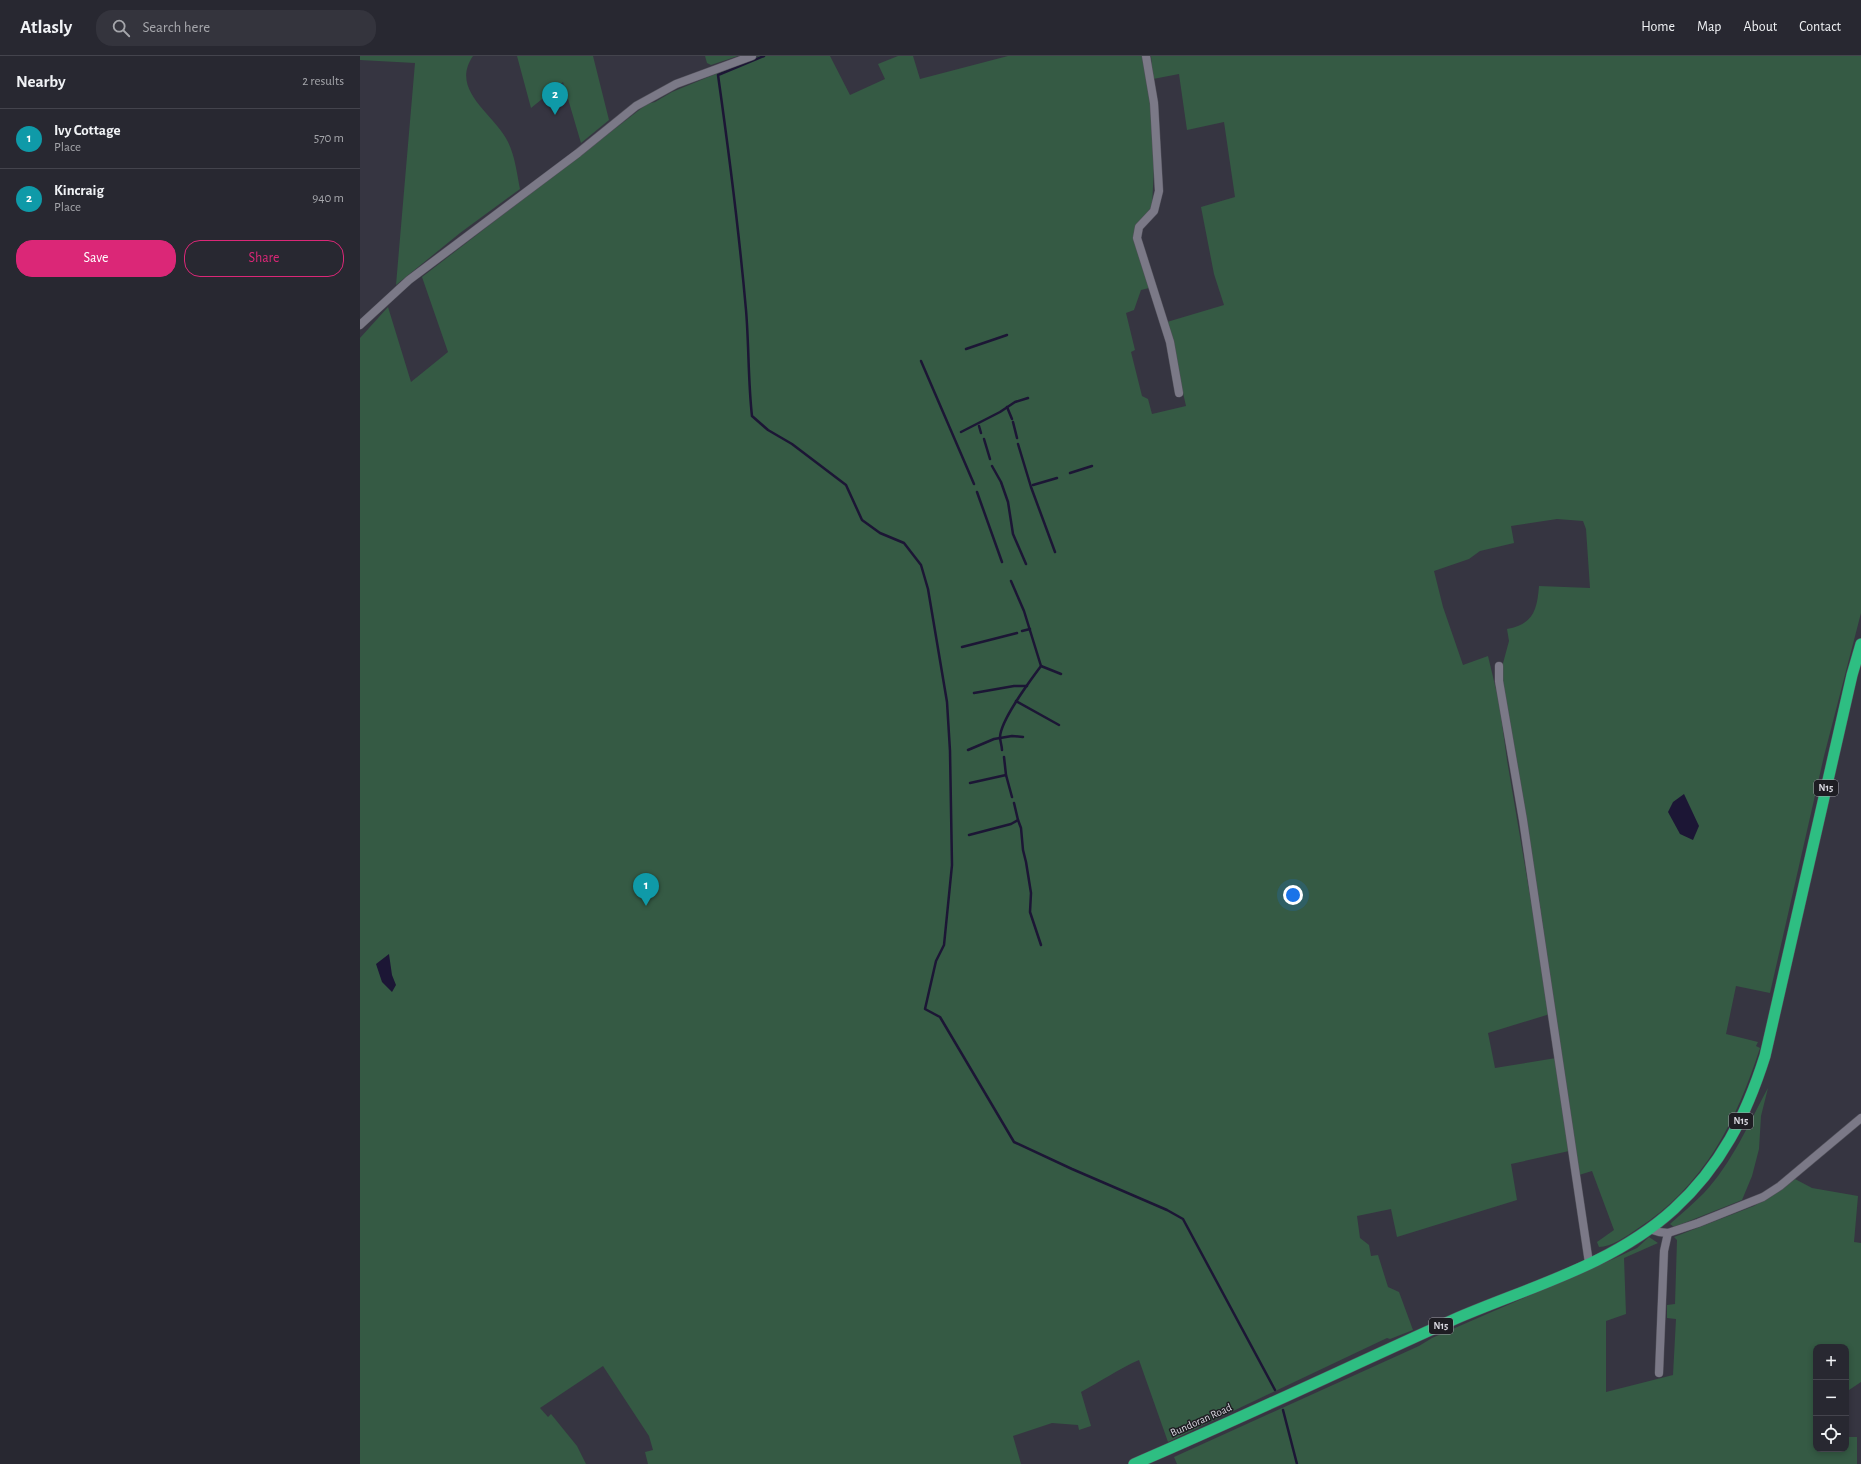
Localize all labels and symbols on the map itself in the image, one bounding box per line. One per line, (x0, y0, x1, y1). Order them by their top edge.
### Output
pin: 2 (542, 82, 568, 115)
road number: N15 (1814, 780, 1838, 796)
pin: 1 (633, 873, 659, 906)
your location (1283, 885, 1303, 905)
road number: N15 (1729, 1113, 1753, 1129)
road number: N15 (1429, 1318, 1453, 1334)
street label: Bundoran Road (1169, 1401, 1234, 1438)

